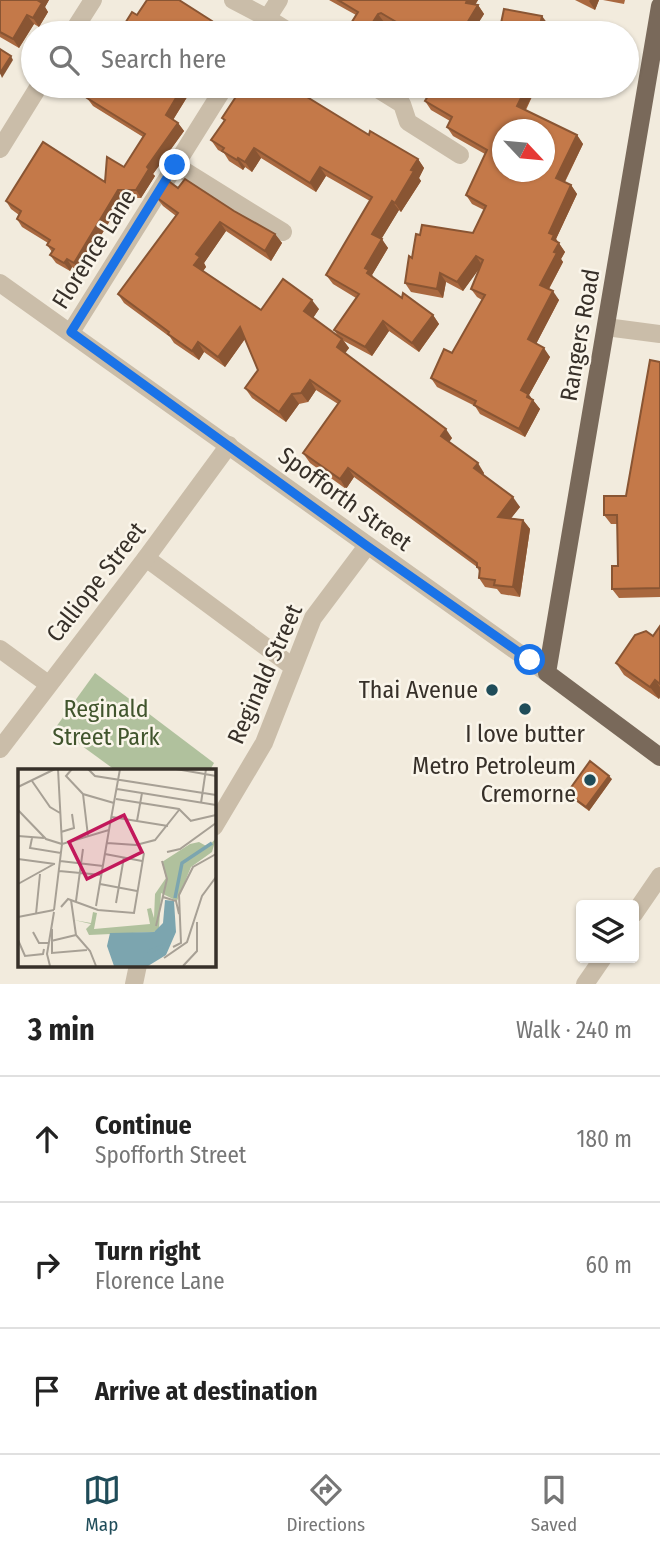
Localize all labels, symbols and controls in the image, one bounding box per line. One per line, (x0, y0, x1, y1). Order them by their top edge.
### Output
search box (21, 21, 639, 98)
icon: search (45, 41, 83, 79)
text: Search here (101, 44, 226, 75)
north arrow (492, 119, 555, 182)
route end (159, 149, 190, 180)
street label: Florence Lane (46, 184, 142, 314)
street label: Rangers Road (555, 267, 605, 403)
street label: Spofforth Street (273, 441, 417, 557)
street label: Calliope Street (41, 516, 151, 647)
street label: Reginald Street (222, 600, 308, 748)
route start (514, 644, 545, 675)
place label: Thai Avenue (359, 676, 478, 704)
marker: Thai Avenue (484, 682, 500, 698)
park label: Reginald Street Park (52, 695, 160, 751)
marker: I love butter (517, 701, 533, 717)
place label: I love butter (465, 720, 585, 748)
place label: Metro Petroleum Cremorne (412, 752, 576, 808)
inset map (18, 769, 215, 967)
marker: Metro Petroleum Cremorne (582, 772, 598, 788)
map controls (576, 900, 639, 963)
button: layers (576, 900, 639, 963)
text: 3 min (28, 1012, 95, 1048)
text: Walk · 240 m (516, 1016, 632, 1044)
text: Continue (95, 1110, 192, 1141)
icon: ahead (28, 1120, 66, 1158)
text: 180 m (576, 1125, 632, 1153)
text: Spofforth Street (95, 1141, 246, 1169)
text: Turn right (95, 1236, 201, 1267)
icon: right (28, 1246, 66, 1284)
text: 60 m (586, 1251, 632, 1279)
text: Florence Lane (95, 1267, 225, 1295)
icon: arrive (28, 1372, 66, 1410)
text: Arrive at destination (95, 1376, 318, 1407)
tab: Map (83, 1471, 121, 1536)
tab: Directions (287, 1471, 365, 1536)
tab: Saved (531, 1471, 577, 1536)

